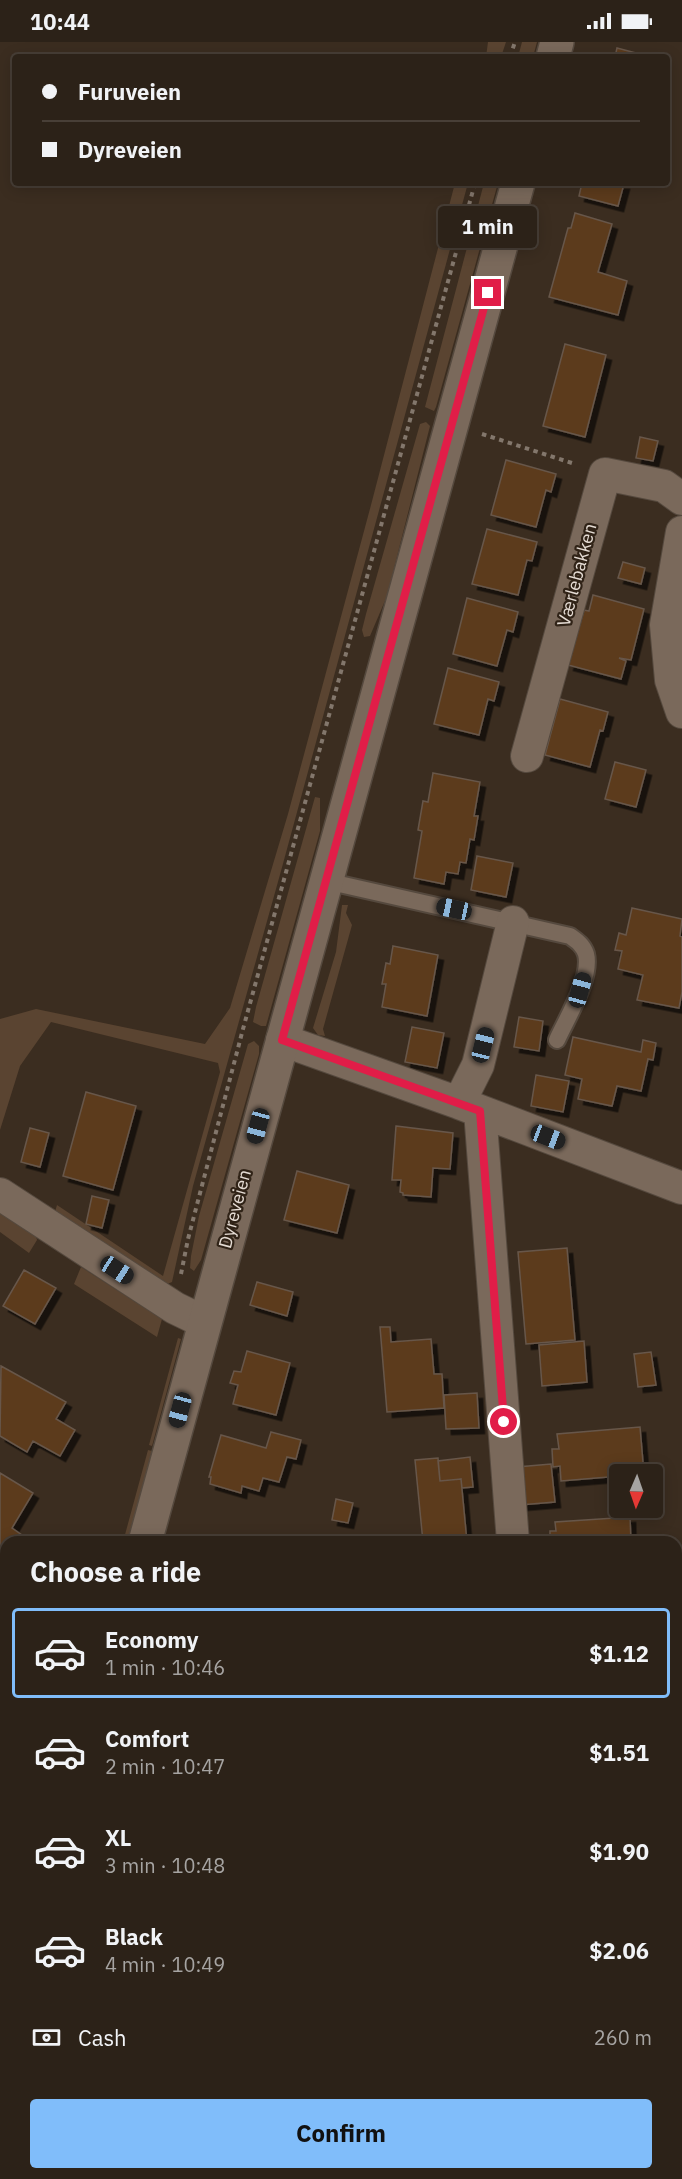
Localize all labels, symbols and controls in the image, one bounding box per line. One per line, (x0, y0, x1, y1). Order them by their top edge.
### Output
text: 10:44 (30, 7, 90, 36)
text: Furuveien (78, 77, 181, 106)
text: Dyreveien (78, 135, 182, 164)
callout: 1 min (438, 206, 538, 248)
text: 1 min (461, 213, 514, 240)
route end (474, 279, 501, 306)
street label: Værlebakken (552, 521, 601, 629)
car (435, 896, 473, 922)
car (567, 970, 593, 1010)
car (470, 1025, 496, 1065)
car (245, 1106, 271, 1146)
car (528, 1122, 568, 1152)
street label: Dyreveien (213, 1167, 256, 1251)
car (97, 1253, 137, 1287)
car (167, 1390, 193, 1430)
route start (490, 1408, 517, 1435)
north arrow (609, 1464, 663, 1518)
map controls (609, 1464, 663, 1518)
text: Choose a ride (30, 1554, 201, 1589)
text: Economy (105, 1625, 199, 1654)
icon: car (33, 1626, 87, 1680)
text: $1.12 (589, 1639, 649, 1668)
text: 1 min · 10:46 (105, 1654, 225, 1681)
text: Comfort (105, 1724, 189, 1753)
icon: car (33, 1725, 87, 1779)
text: $1.51 (589, 1738, 649, 1767)
text: 2 min · 10:47 (105, 1753, 225, 1780)
text: XL (105, 1823, 131, 1852)
icon: car (33, 1824, 87, 1878)
text: $1.90 (589, 1837, 649, 1866)
text: 3 min · 10:48 (105, 1852, 225, 1879)
text: Black (105, 1922, 163, 1951)
icon: car (33, 1923, 87, 1977)
text: $2.06 (589, 1936, 649, 1965)
text: 4 min · 10:49 (105, 1951, 225, 1978)
icon: cash (30, 2021, 63, 2054)
text: Cash (78, 2023, 127, 2052)
text: 260 m (594, 2024, 652, 2051)
button: Confirm (30, 2099, 652, 2168)

